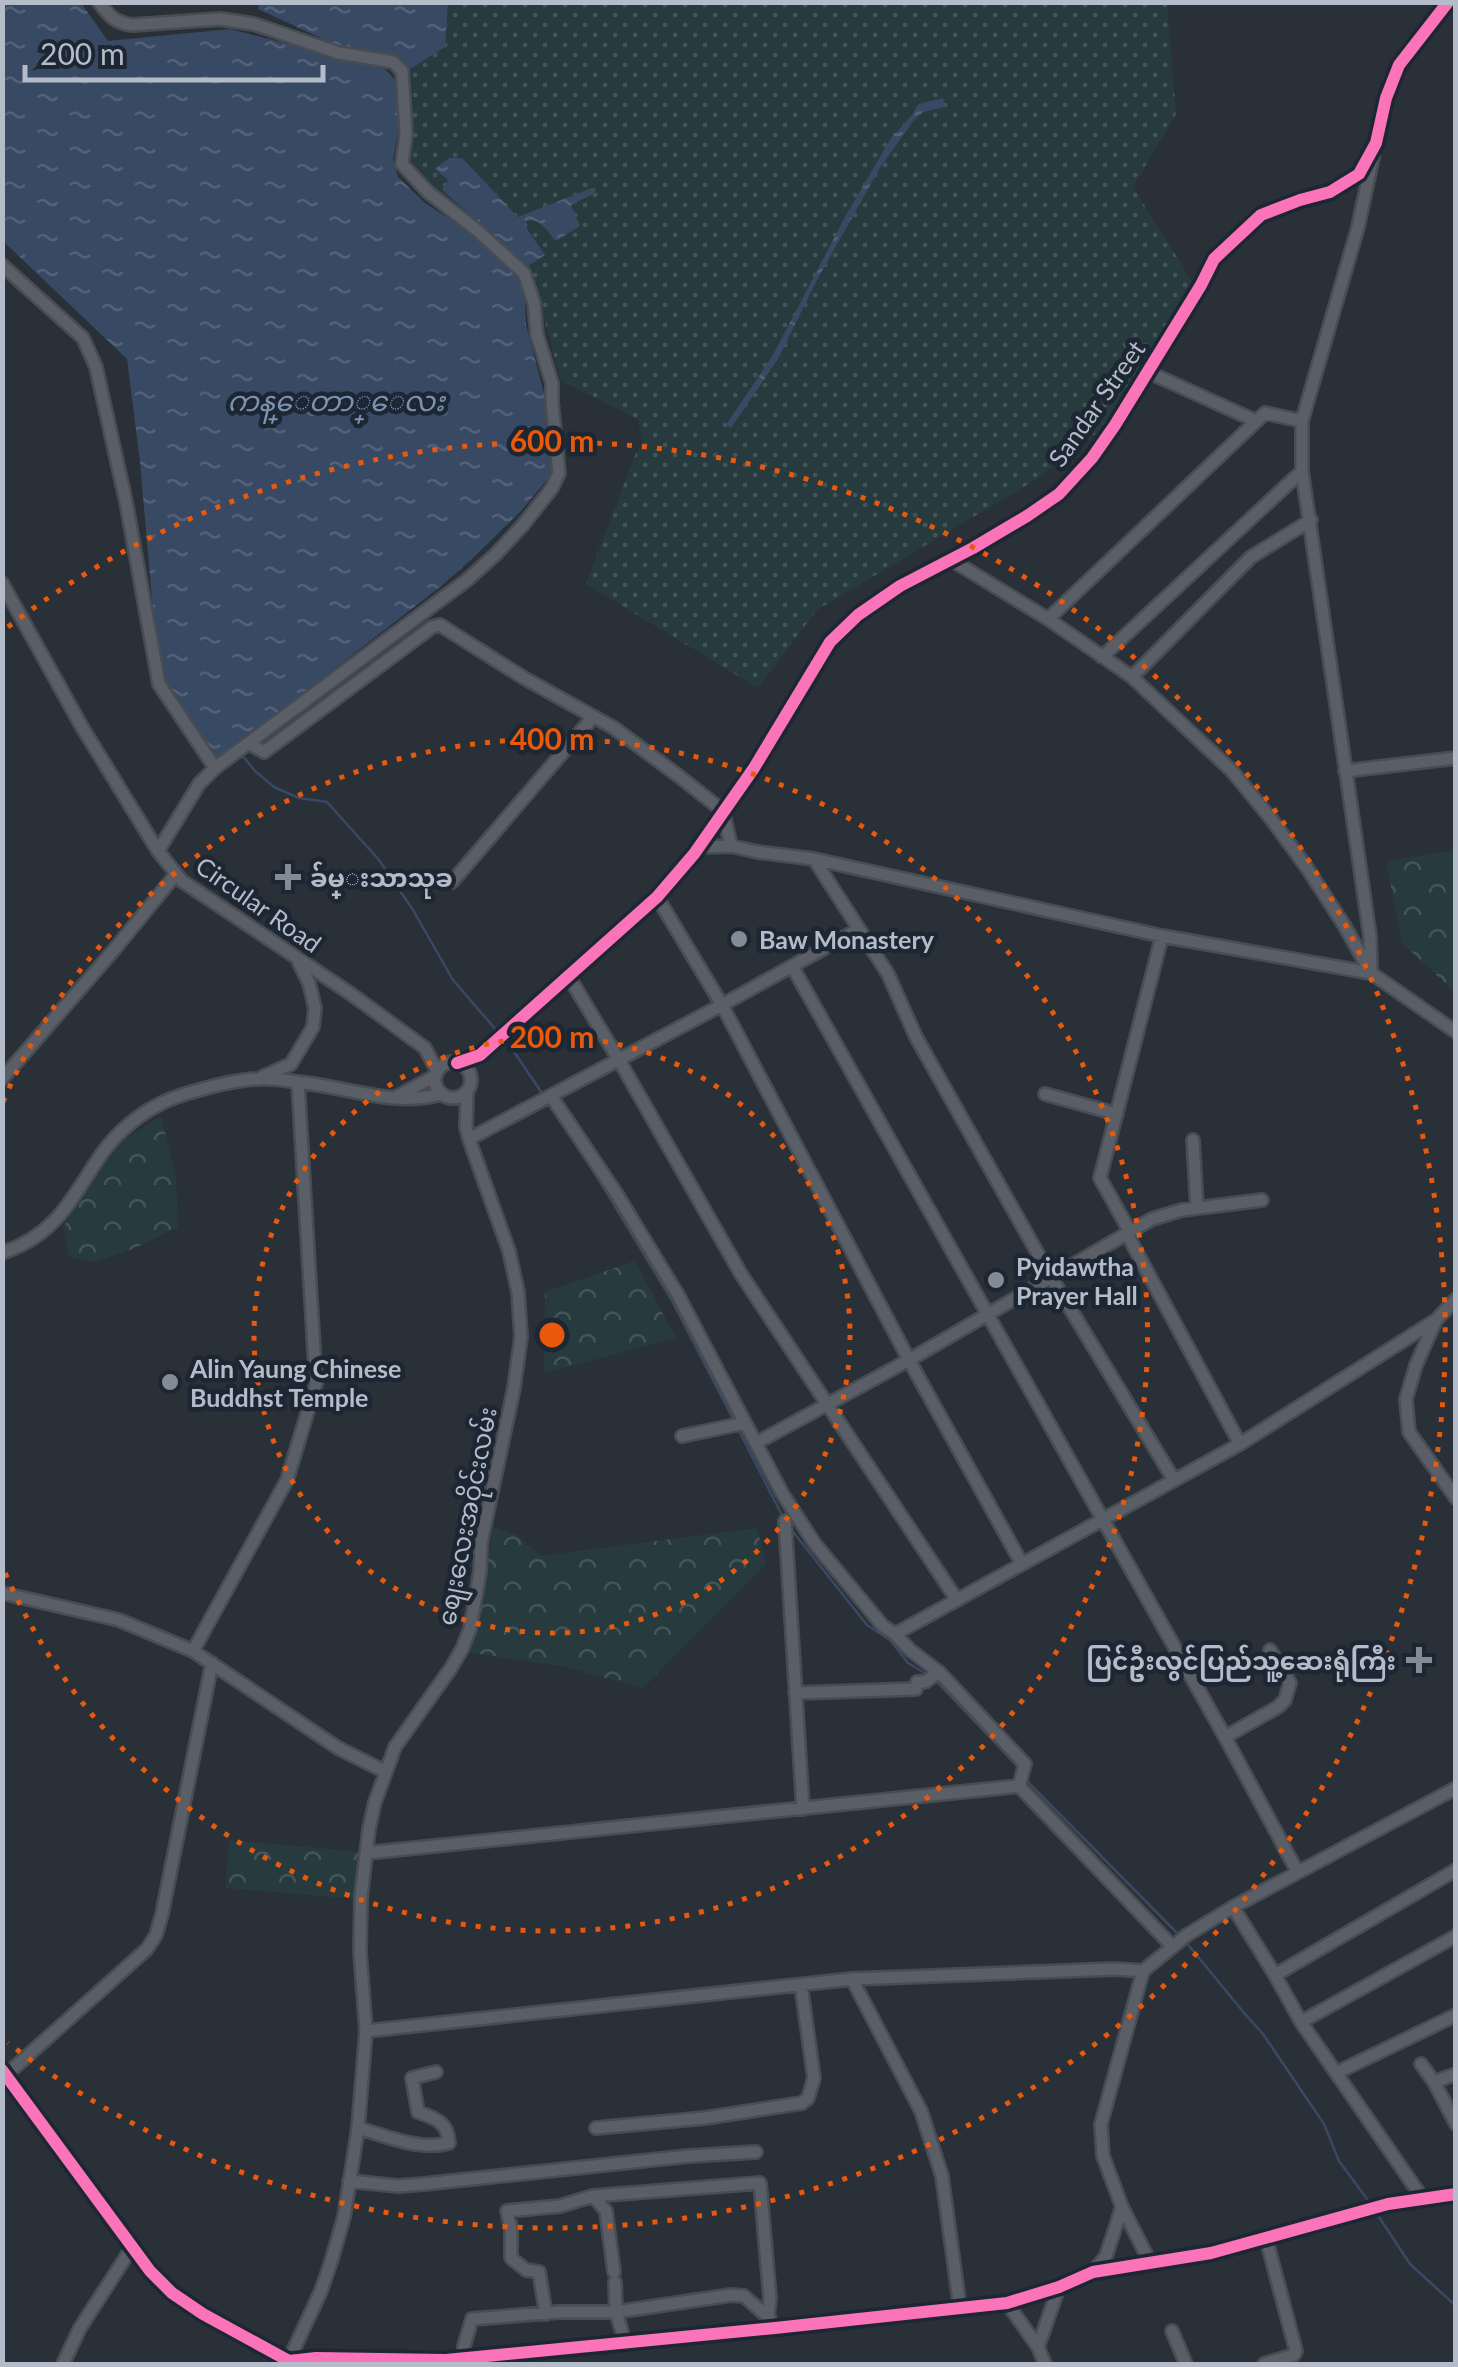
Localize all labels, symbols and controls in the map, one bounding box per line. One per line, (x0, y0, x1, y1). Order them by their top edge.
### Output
scale bar (25, 20, 322, 82)
text: 200 m (40, 35, 125, 71)
street label: Sandar Street (1042, 334, 1150, 472)
water label: ကန္ေတာ္ေလး (227, 383, 447, 425)
text: 600 m (510, 422, 594, 458)
text: 400 m (510, 720, 594, 756)
street label: Circular Road (191, 850, 327, 958)
place label: ခ်မ္းသာသုခ (310, 861, 453, 899)
marker: ခ်မ္းသာသုခ (275, 864, 301, 890)
place label: Baw Monastery (759, 924, 935, 954)
marker: Baw Monastery (728, 928, 750, 950)
text: 200 m (510, 1018, 594, 1054)
place label: Pyidawtha Prayer Hall (1016, 1251, 1138, 1310)
marker: Pyidawtha Prayer Hall (985, 1269, 1007, 1291)
centre of rings (534, 1317, 570, 1353)
place label: Alin Yaung Chinese Buddhst Temple (189, 1353, 401, 1412)
marker: Alin Yaung Chinese Buddhst Temple (159, 1371, 181, 1393)
street label: စျေးလေးအဝိုင်းလမ်း (429, 1404, 509, 1629)
place label: ပြင်ဦးလွင်ပြည်သူ့ဆေးရုံကြီး (1086, 1644, 1396, 1682)
marker: ပြင်ဦးလွင်ပြည်သူ့ဆေးရုံကြီး (1406, 1647, 1432, 1673)

